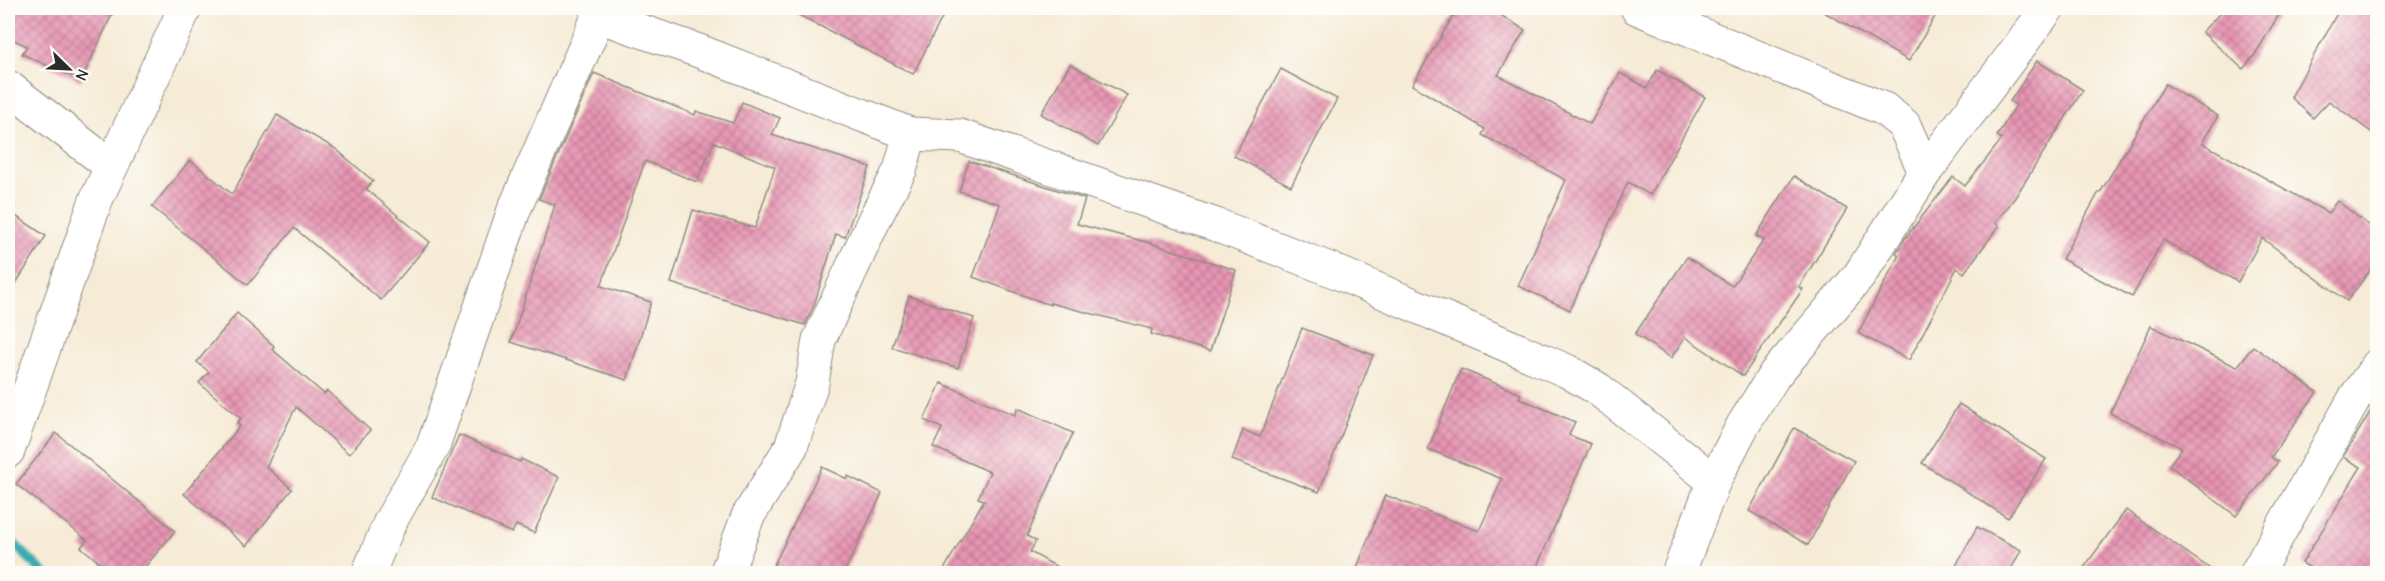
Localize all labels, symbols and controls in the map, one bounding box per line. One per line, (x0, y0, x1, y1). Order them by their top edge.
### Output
north arrow (39, 39, 99, 99)
text: N (71, 66, 92, 83)

